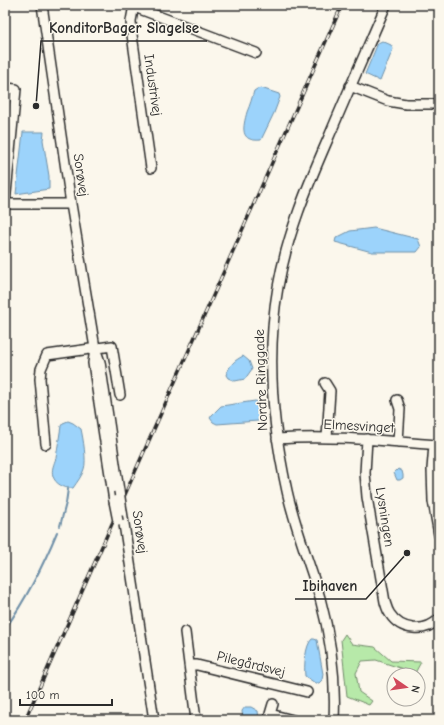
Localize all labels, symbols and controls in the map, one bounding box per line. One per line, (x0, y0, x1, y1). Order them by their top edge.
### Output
callout: KonditorBager Slagelse (41, 14, 207, 41)
text: KonditorBager Slagelse (49, 19, 199, 37)
street label: Industrivej (140, 53, 166, 117)
street label: Sorøvej (70, 152, 92, 198)
street label: Nordre Ringgade (251, 329, 271, 431)
street label: Elmesvinget (323, 416, 396, 436)
street label: Lysningen (372, 486, 398, 548)
street label: Sorøvej (129, 509, 151, 555)
callout: Ibihaven (295, 572, 366, 599)
text: Ibihaven (303, 577, 357, 595)
street label: Pilegårdsvej (215, 647, 287, 681)
north arrow (386, 667, 426, 707)
scale bar (20, 681, 112, 707)
text: N (408, 684, 422, 694)
text: 100 m (26, 688, 59, 702)

